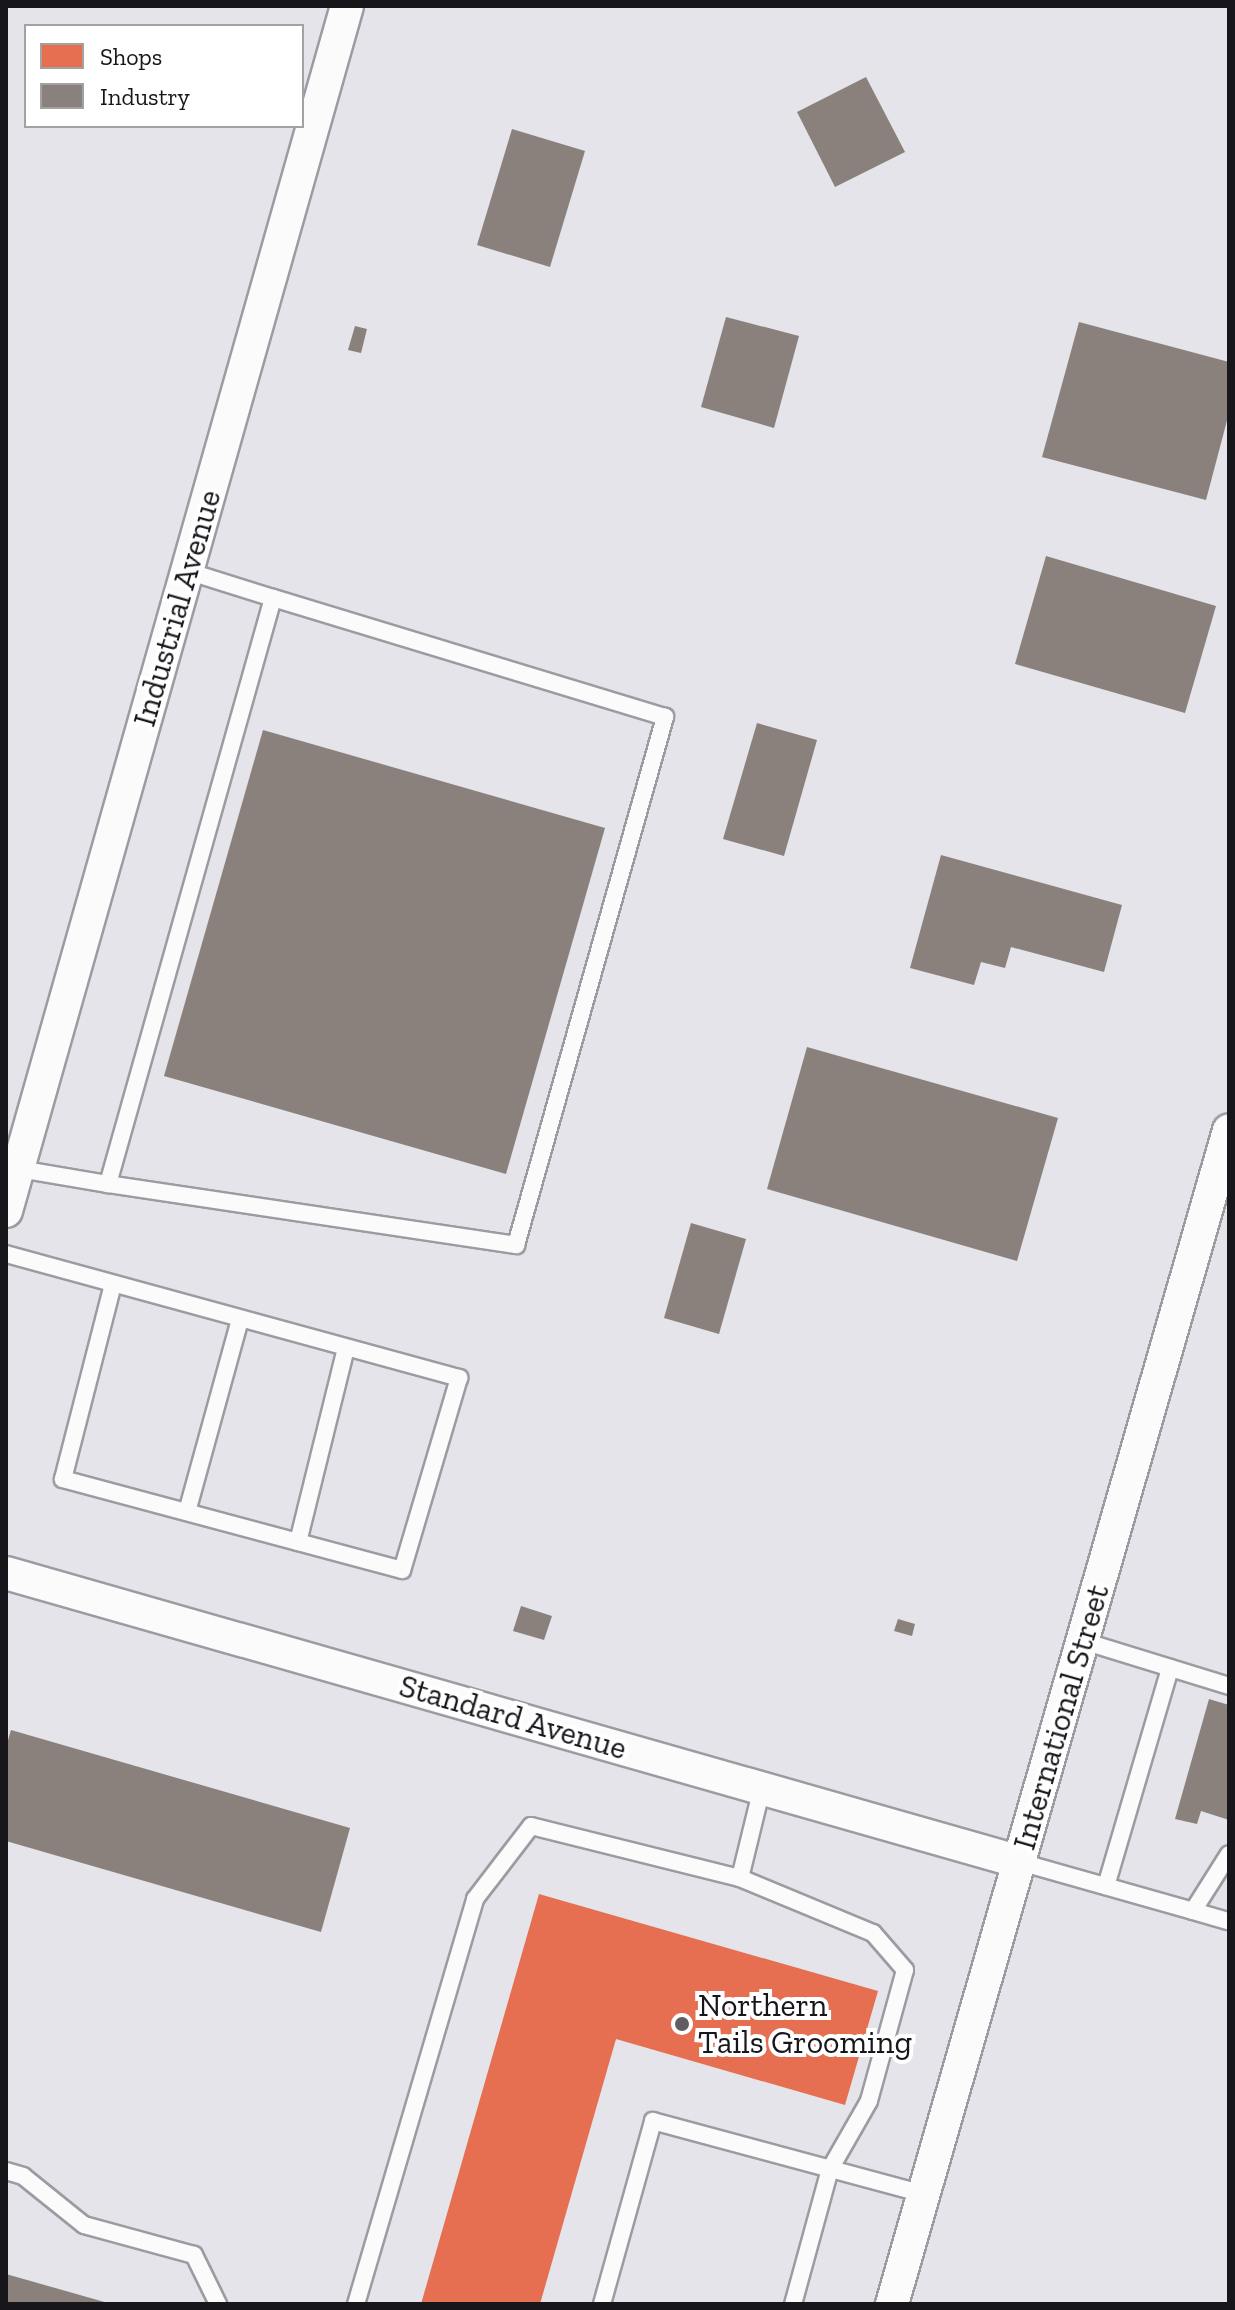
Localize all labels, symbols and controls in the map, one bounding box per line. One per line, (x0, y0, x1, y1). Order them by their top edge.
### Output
legend (24, 24, 304, 128)
text: Shops (100, 42, 162, 71)
text: Industry (100, 82, 190, 111)
street label: Industrial Avenue (125, 485, 229, 731)
street label: International Street (1005, 1580, 1117, 1854)
street label: Standard Avenue (395, 1666, 631, 1768)
place label: Northern Tails Grooming (698, 1987, 912, 2062)
marker: Northern Tails Grooming (673, 2015, 691, 2033)

